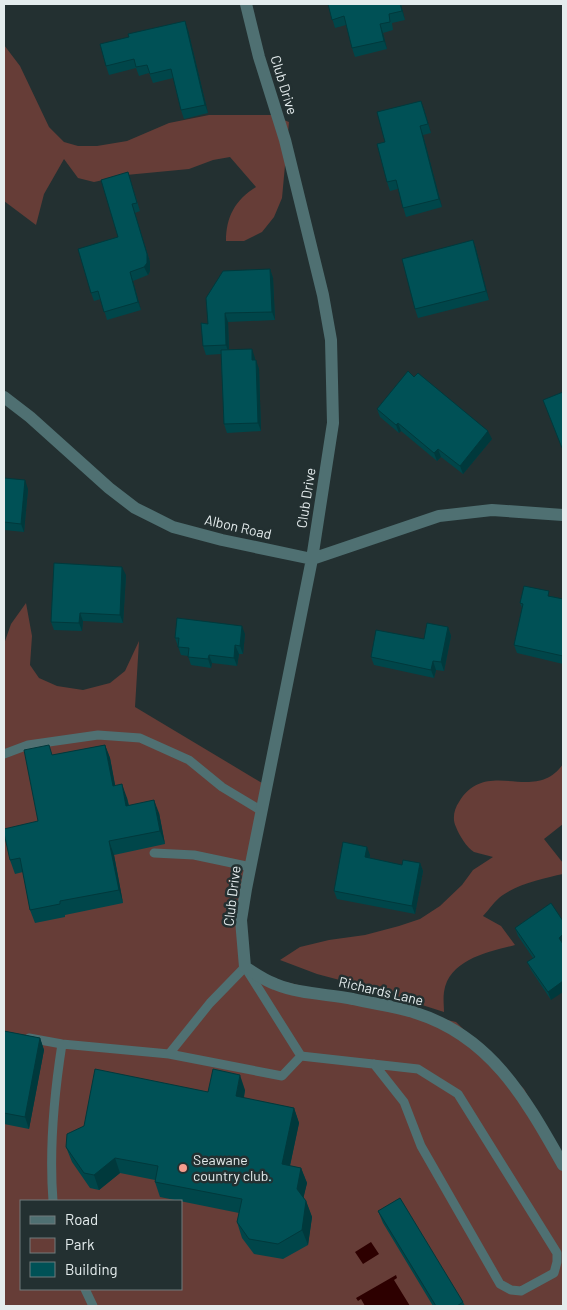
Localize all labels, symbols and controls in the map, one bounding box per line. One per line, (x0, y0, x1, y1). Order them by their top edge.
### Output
street label: Club Drive (267, 53, 302, 116)
street label: Club Drive (292, 467, 319, 529)
street label: Albon Road (203, 511, 273, 542)
street label: Club Drive (219, 865, 244, 927)
street label: Richards Lane (337, 973, 425, 1009)
place label: Seawane country club. (193, 1151, 272, 1184)
marker: Seawane country club. (177, 1162, 189, 1174)
legend (20, 1200, 182, 1290)
text: Road (65, 1210, 98, 1228)
text: Park (65, 1235, 95, 1253)
text: Building (65, 1260, 118, 1278)

